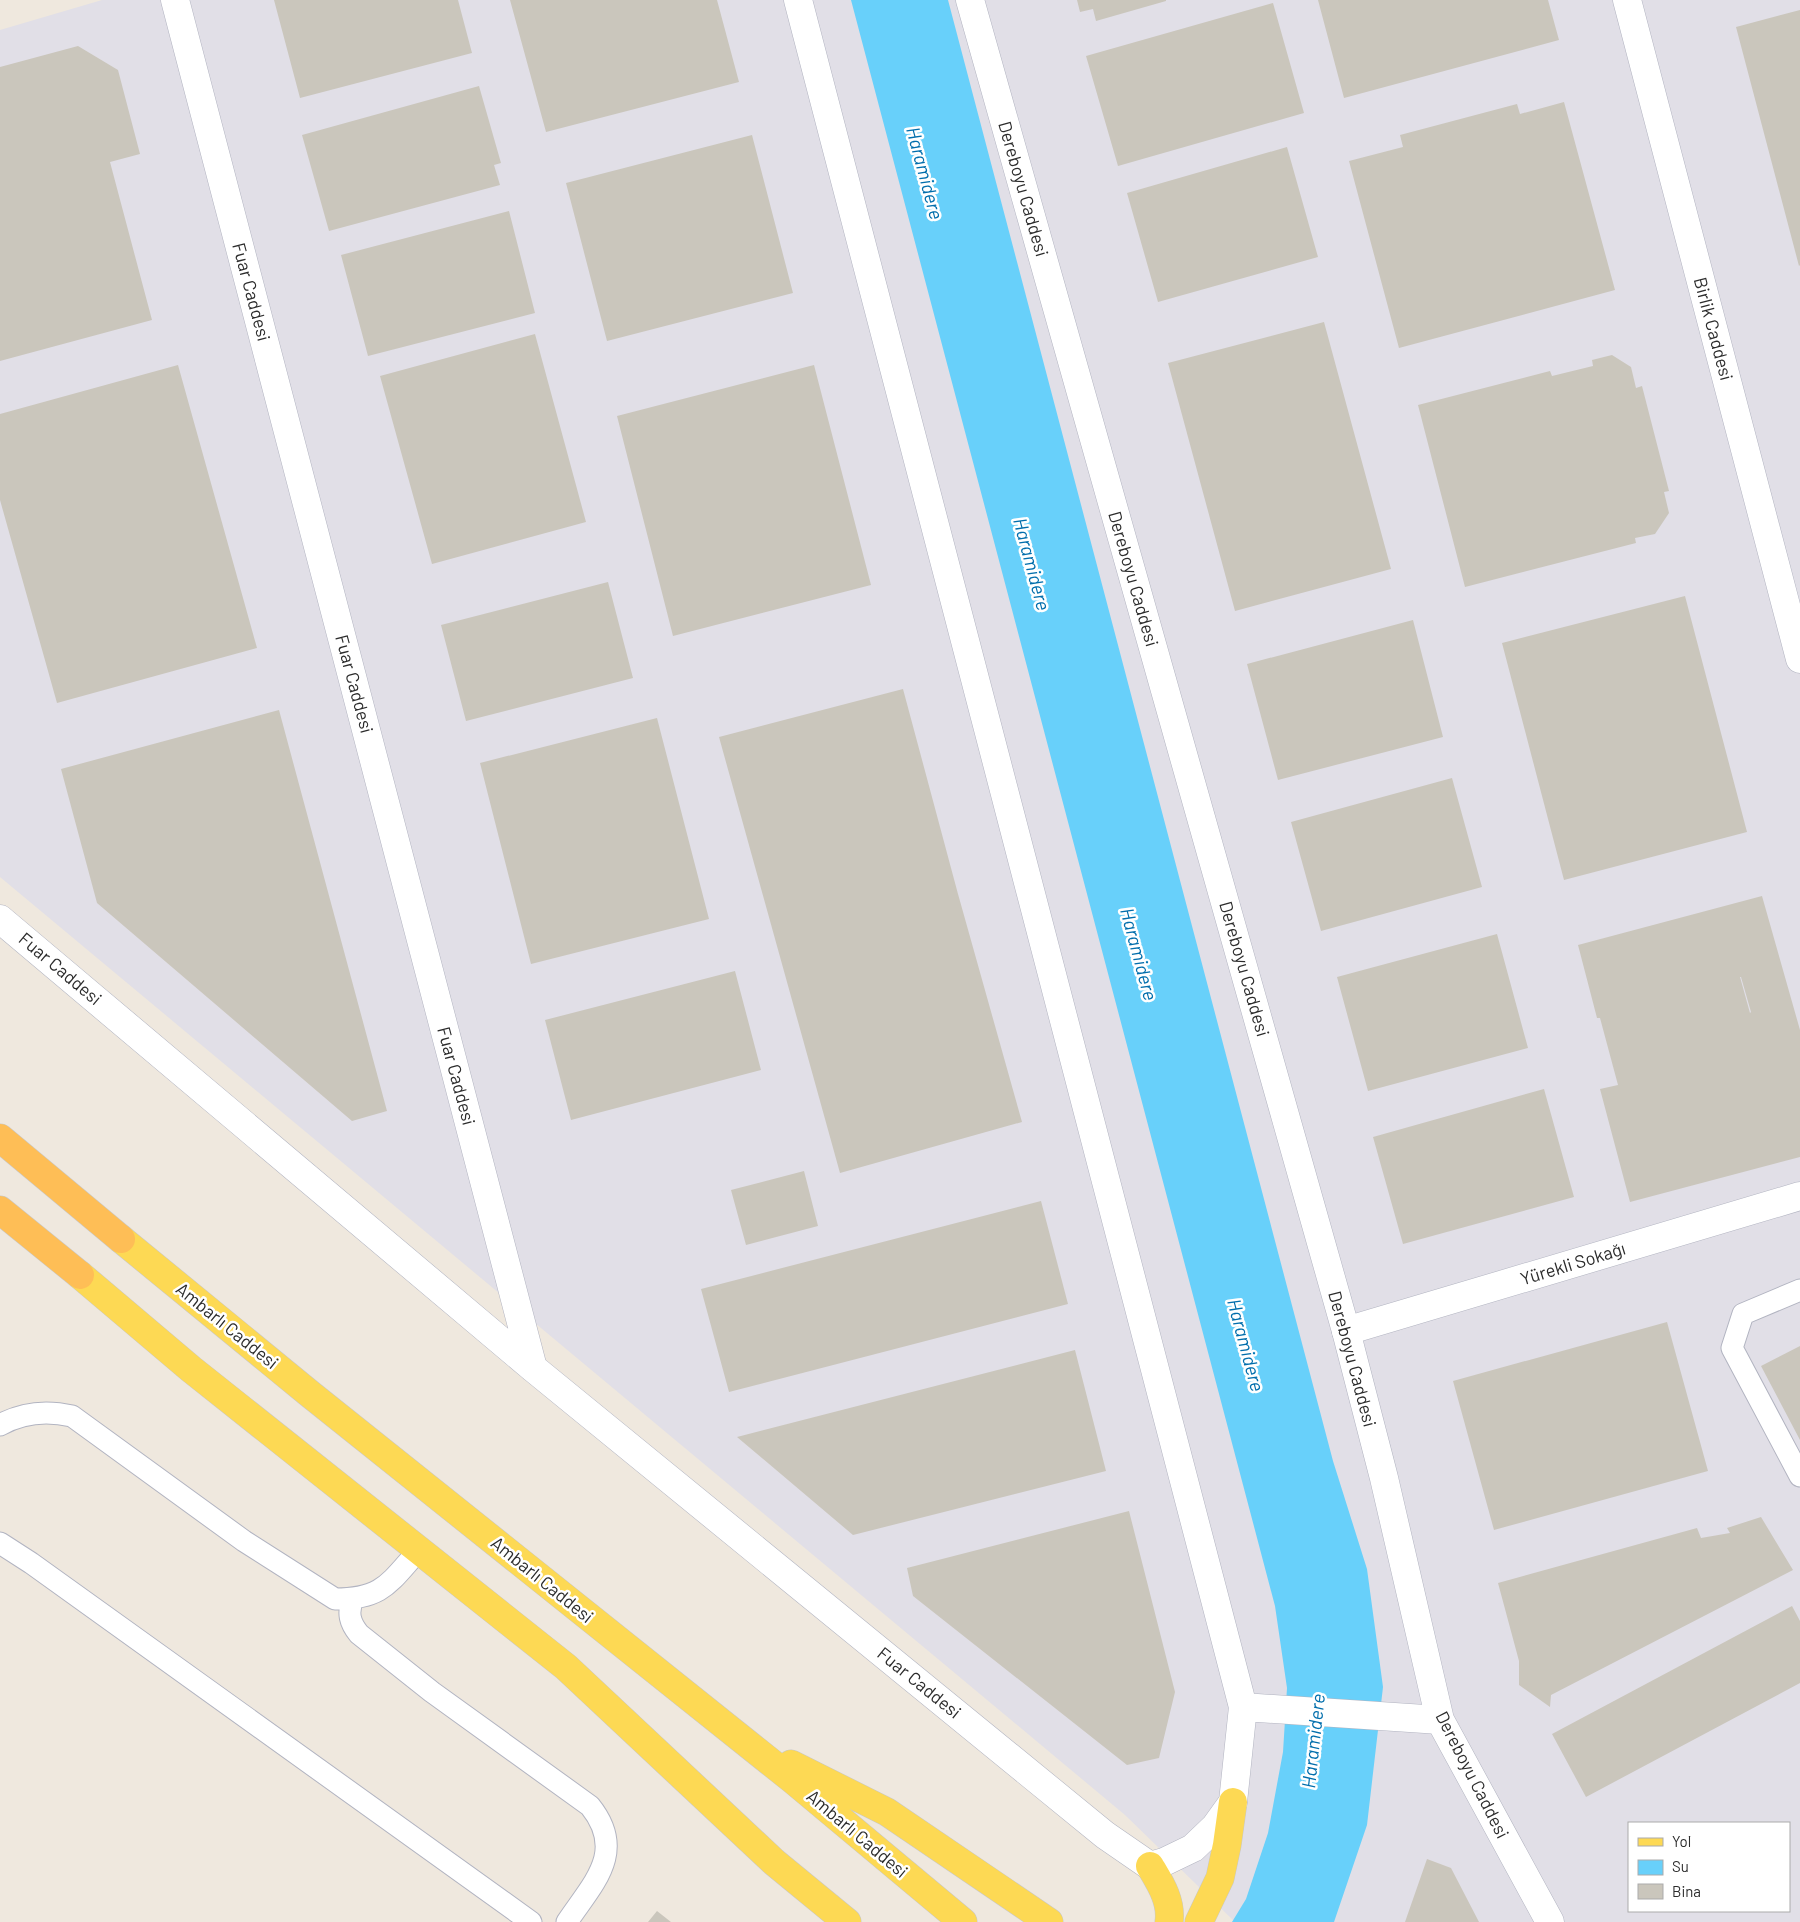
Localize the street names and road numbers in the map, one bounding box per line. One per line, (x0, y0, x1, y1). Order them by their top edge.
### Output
street label: Dereboyu Caddesi (994, 118, 1054, 259)
street label: Fuar Caddesi (228, 240, 276, 344)
street label: Birlik Caddesi (1690, 275, 1738, 383)
street label: Dereboyu Caddesi (1104, 508, 1164, 649)
street label: Fuar Caddesi (331, 632, 379, 736)
street label: Dereboyu Caddesi (1215, 898, 1275, 1039)
street label: Fuar Caddesi (15, 927, 107, 1009)
street label: Fuar Caddesi (433, 1024, 481, 1128)
street label: Yürekli Sokağı (1518, 1237, 1628, 1289)
street label: Ambarlı Caddesi (172, 1277, 283, 1373)
street label: Dereboyu Caddesi (1324, 1288, 1382, 1429)
street label: Ambarlı Caddesi (487, 1531, 598, 1627)
street label: Fuar Caddesi (873, 1642, 966, 1723)
street label: Dereboyu Caddesi (1431, 1707, 1514, 1842)
street label: Ambarlı Caddesi (803, 1785, 913, 1882)

